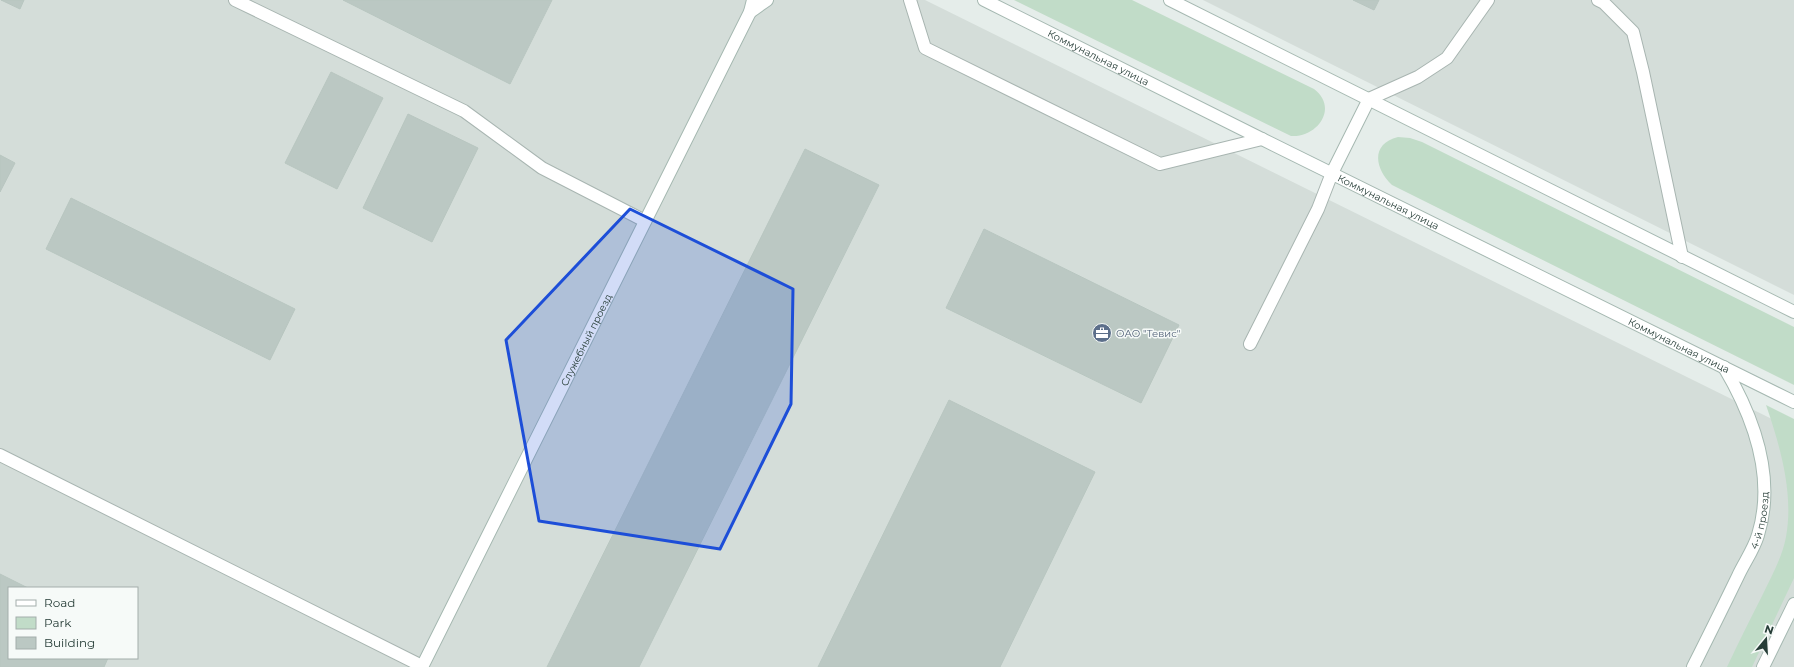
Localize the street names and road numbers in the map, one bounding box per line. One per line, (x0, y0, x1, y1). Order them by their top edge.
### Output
street label: Коммунальная улица (1046, 26, 1151, 88)
street label: Коммунальная улица (1336, 171, 1441, 232)
street label: Служебный проезд (557, 291, 615, 388)
street label: Коммунальная улица (1626, 315, 1732, 376)
street label: 4-й проезд (1747, 491, 1771, 551)

